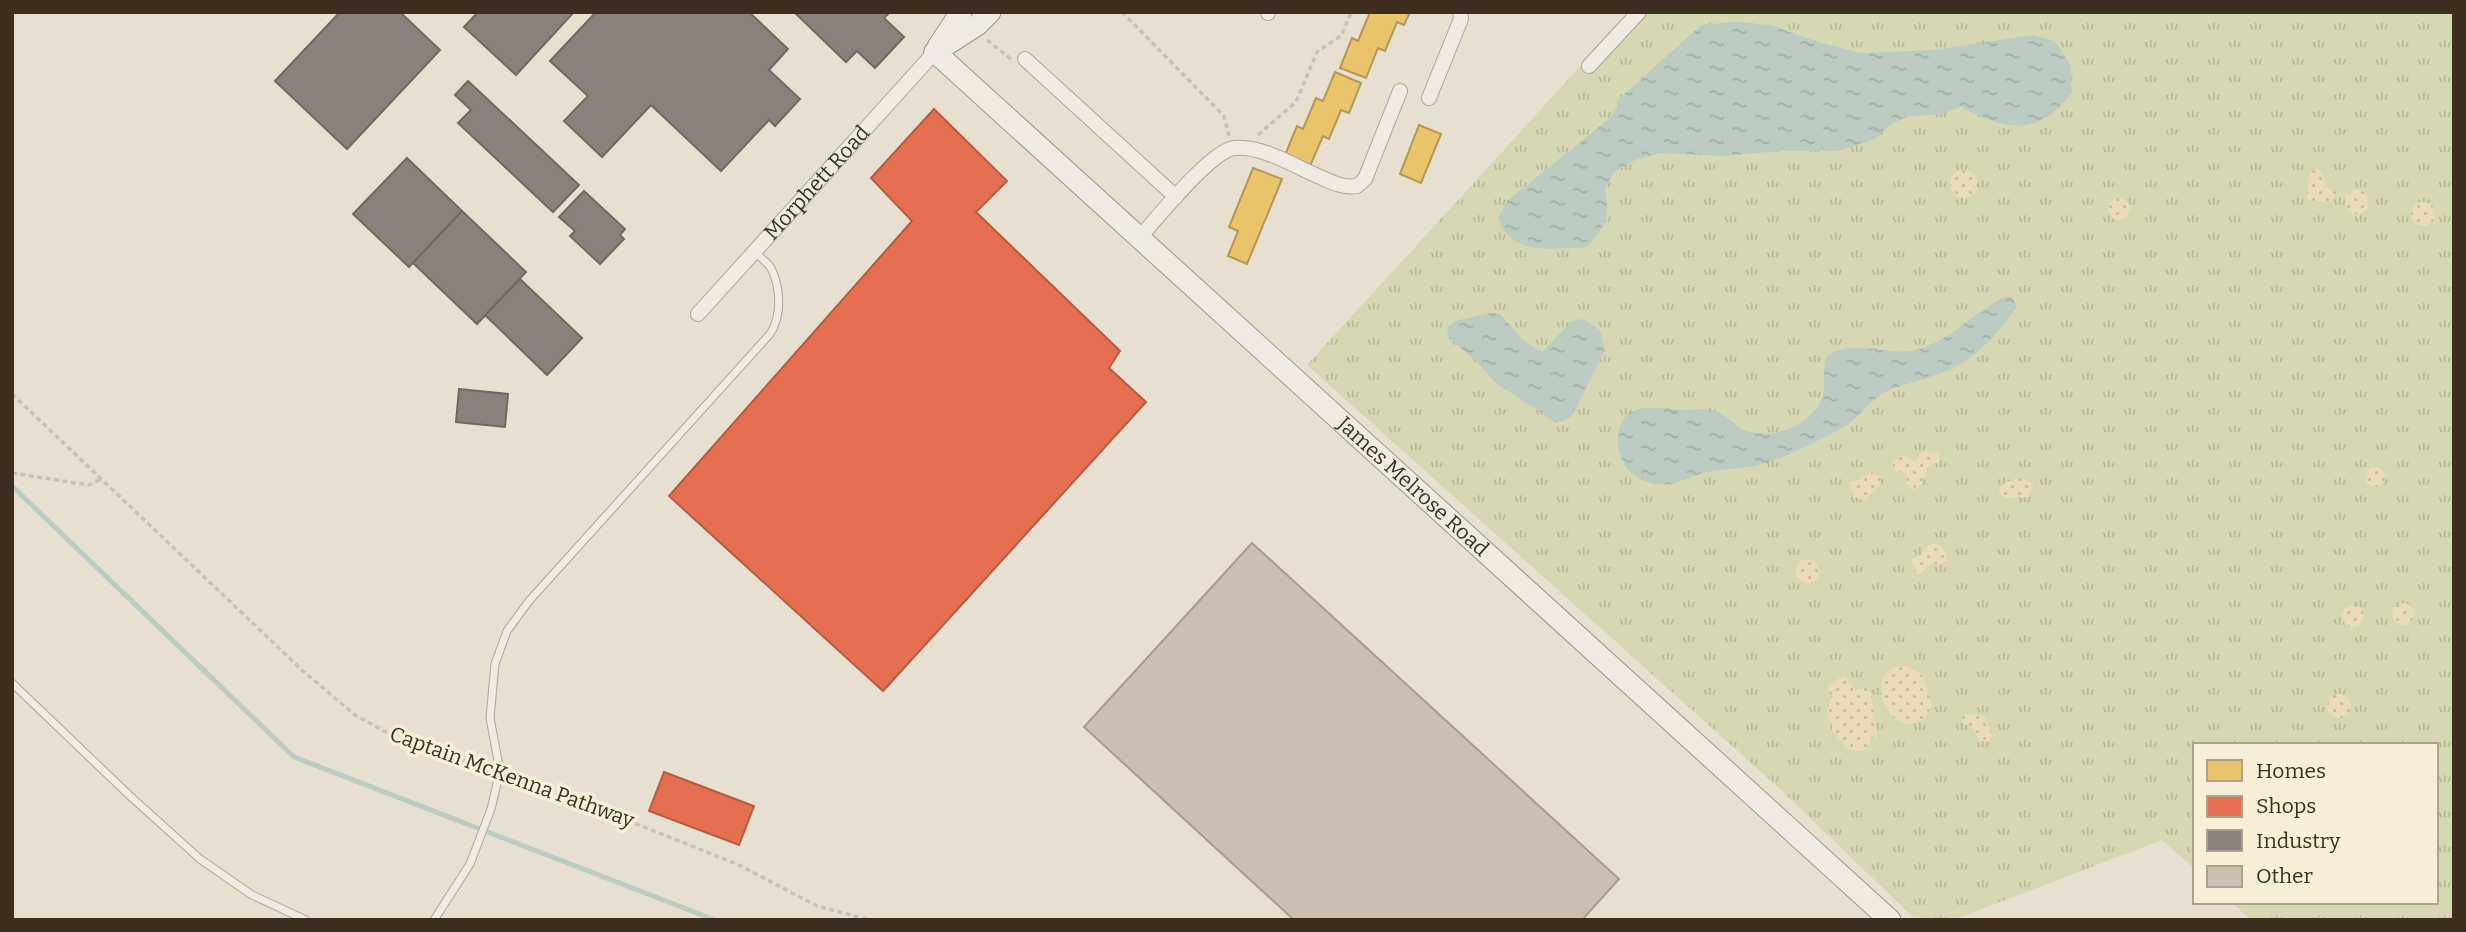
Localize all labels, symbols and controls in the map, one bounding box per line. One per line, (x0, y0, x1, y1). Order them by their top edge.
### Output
street label: Morphett Road (758, 120, 875, 245)
street label: James Melrose Road (1331, 410, 1494, 562)
street label: Captain McKenna Pathway (386, 721, 639, 834)
legend (2193, 743, 2438, 904)
text: Homes (2256, 758, 2326, 784)
text: Shops (2256, 793, 2316, 819)
text: Industry (2256, 828, 2341, 854)
text: Other (2256, 863, 2313, 889)

